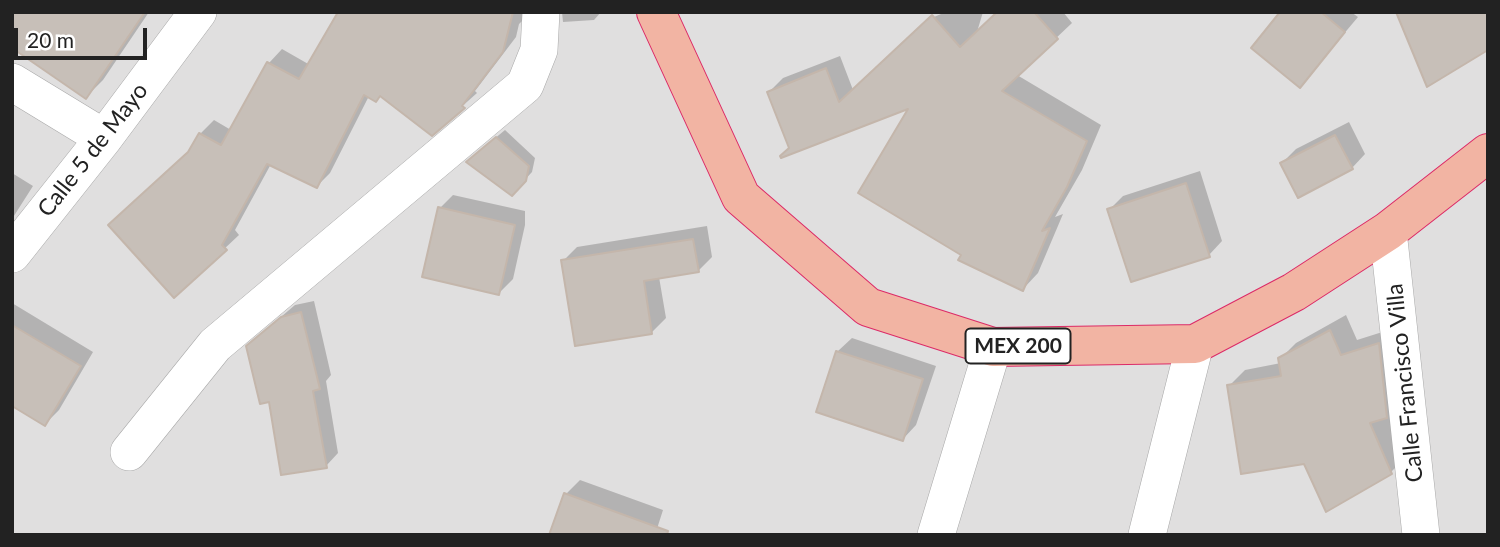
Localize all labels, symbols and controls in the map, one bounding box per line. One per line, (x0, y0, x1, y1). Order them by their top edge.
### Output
scale bar (18, 14, 150, 58)
text: 20 m (27, 27, 74, 52)
street label: Calle 5 de Mayo (32, 77, 154, 223)
street label: Calle Francisco Villa (1381, 282, 1429, 484)
road number: MEX 200 (965, 328, 1070, 364)

